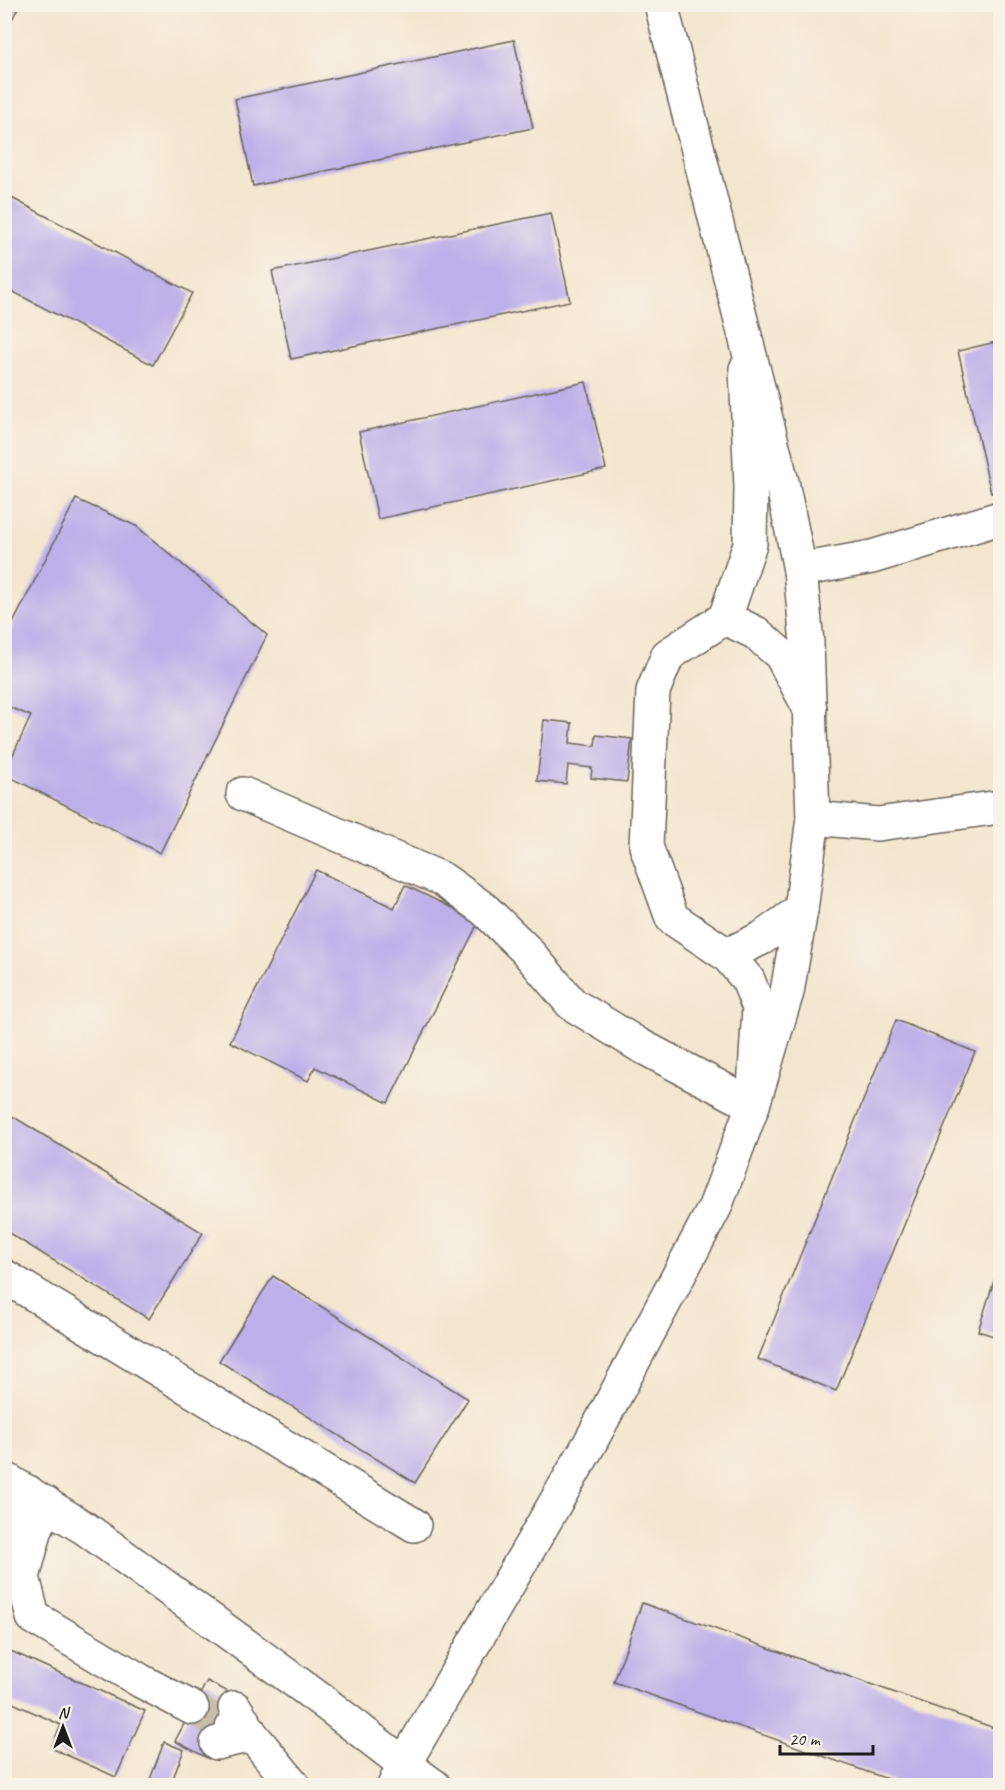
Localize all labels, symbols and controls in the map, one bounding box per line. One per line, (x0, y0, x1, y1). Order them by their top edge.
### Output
north arrow (33, 1697, 93, 1757)
text: N (58, 1703, 71, 1723)
scale bar (780, 1718, 873, 1756)
text: 20 m (789, 1728, 822, 1750)

